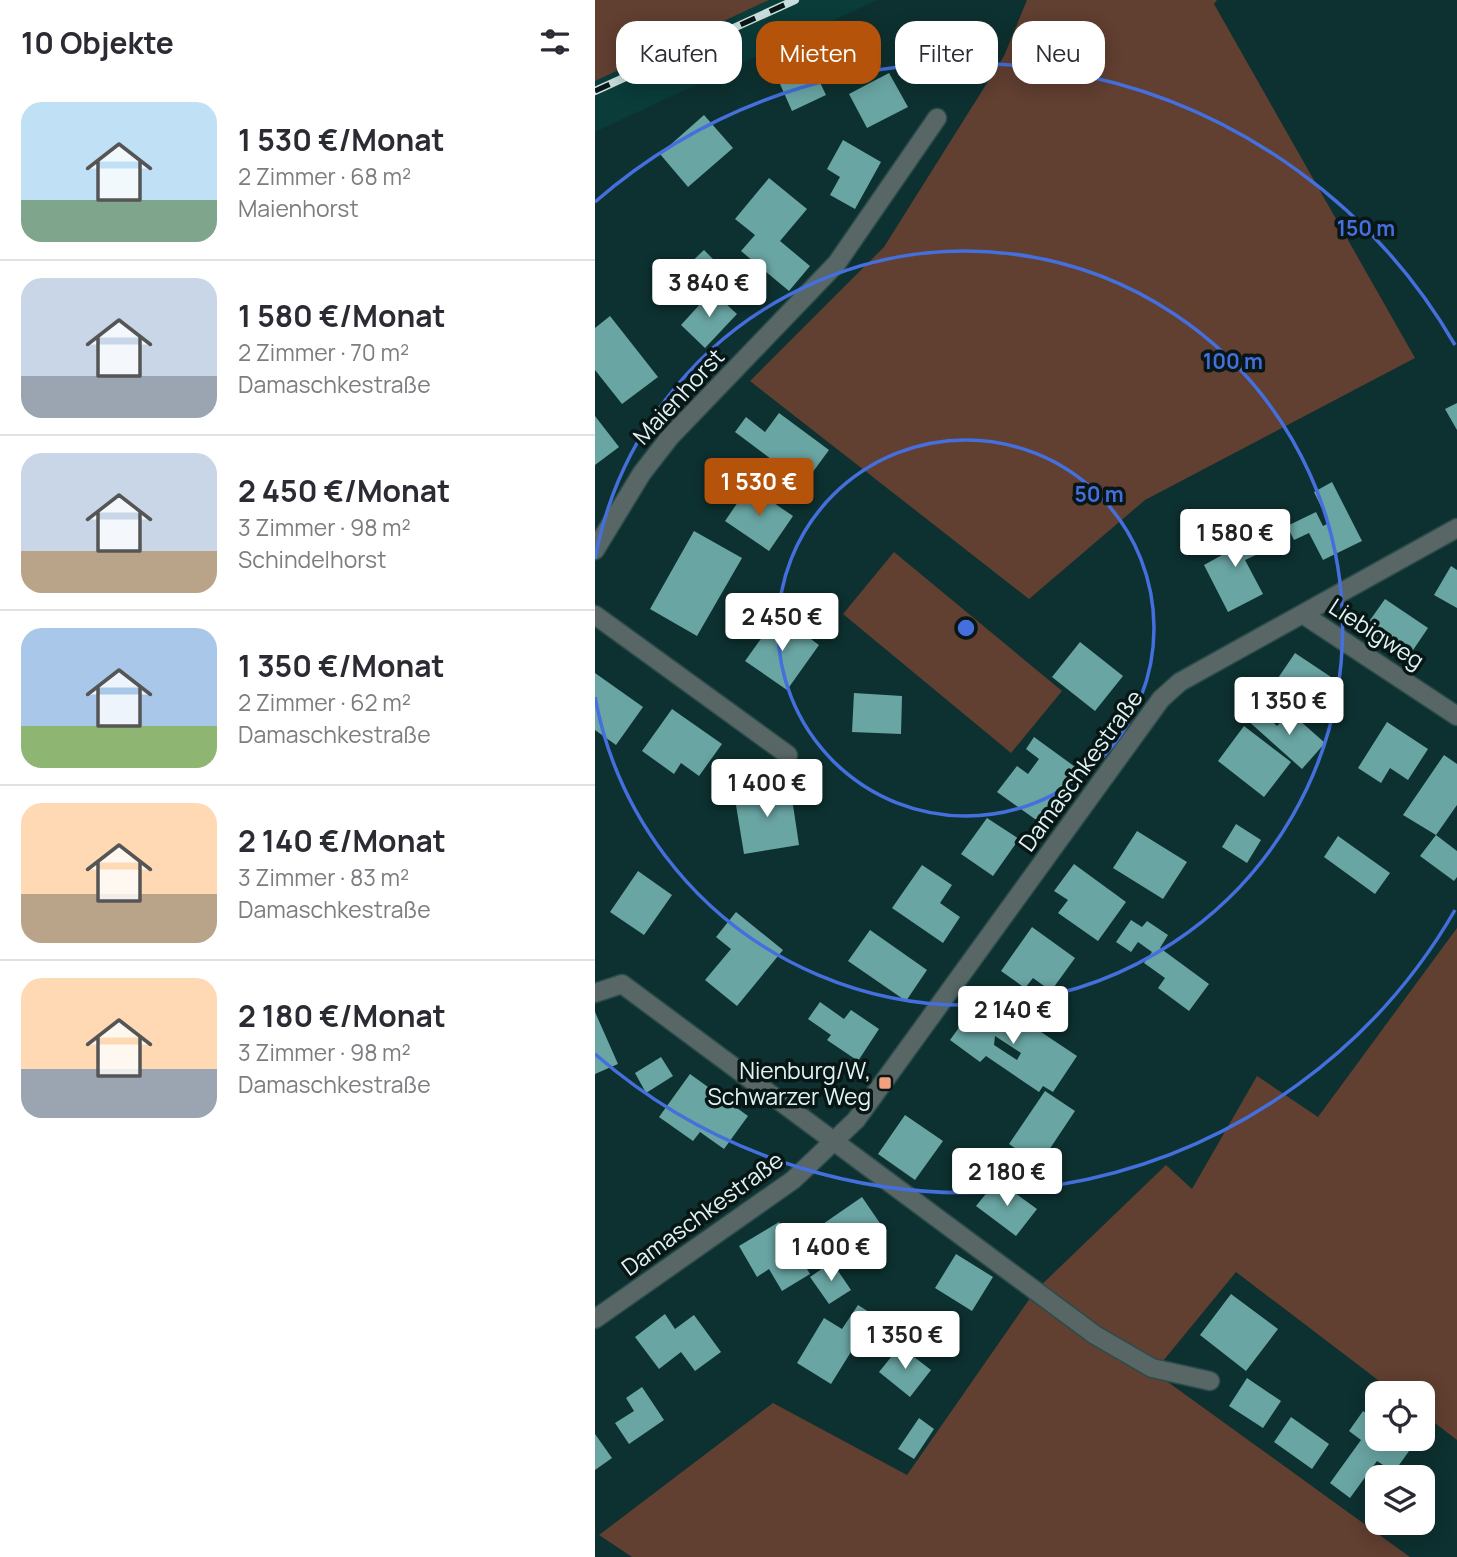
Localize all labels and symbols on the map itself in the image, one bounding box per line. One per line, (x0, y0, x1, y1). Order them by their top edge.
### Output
text: 150 m (1337, 214, 1395, 242)
pin: 3 840 € (644, 260, 774, 319)
street label: Maienhorst (625, 341, 731, 451)
text: 100 m (1203, 347, 1263, 375)
pin: 1 530 € (694, 458, 824, 518)
text: 50 m (1074, 480, 1124, 508)
pin: 1 580 € (1170, 510, 1300, 569)
street label: Liebigweg (1323, 590, 1431, 676)
pin: 2 450 € (717, 594, 847, 653)
centre of rings (954, 616, 978, 640)
pin: 1 350 € (1224, 678, 1354, 737)
street label: Damaschkestraße (1010, 683, 1150, 857)
pin: 1 400 € (702, 760, 832, 819)
pin: 2 140 € (948, 986, 1078, 1046)
place label: Nienburg/W, Schwarzer Weg (708, 1054, 871, 1112)
marker: Nienburg/W, Schwarzer Weg (877, 1075, 893, 1091)
street label: Damaschkestraße (615, 1143, 789, 1283)
pin: 2 180 € (942, 1148, 1072, 1208)
pin: 1 400 € (766, 1224, 896, 1283)
pin: 1 350 € (840, 1312, 970, 1371)

